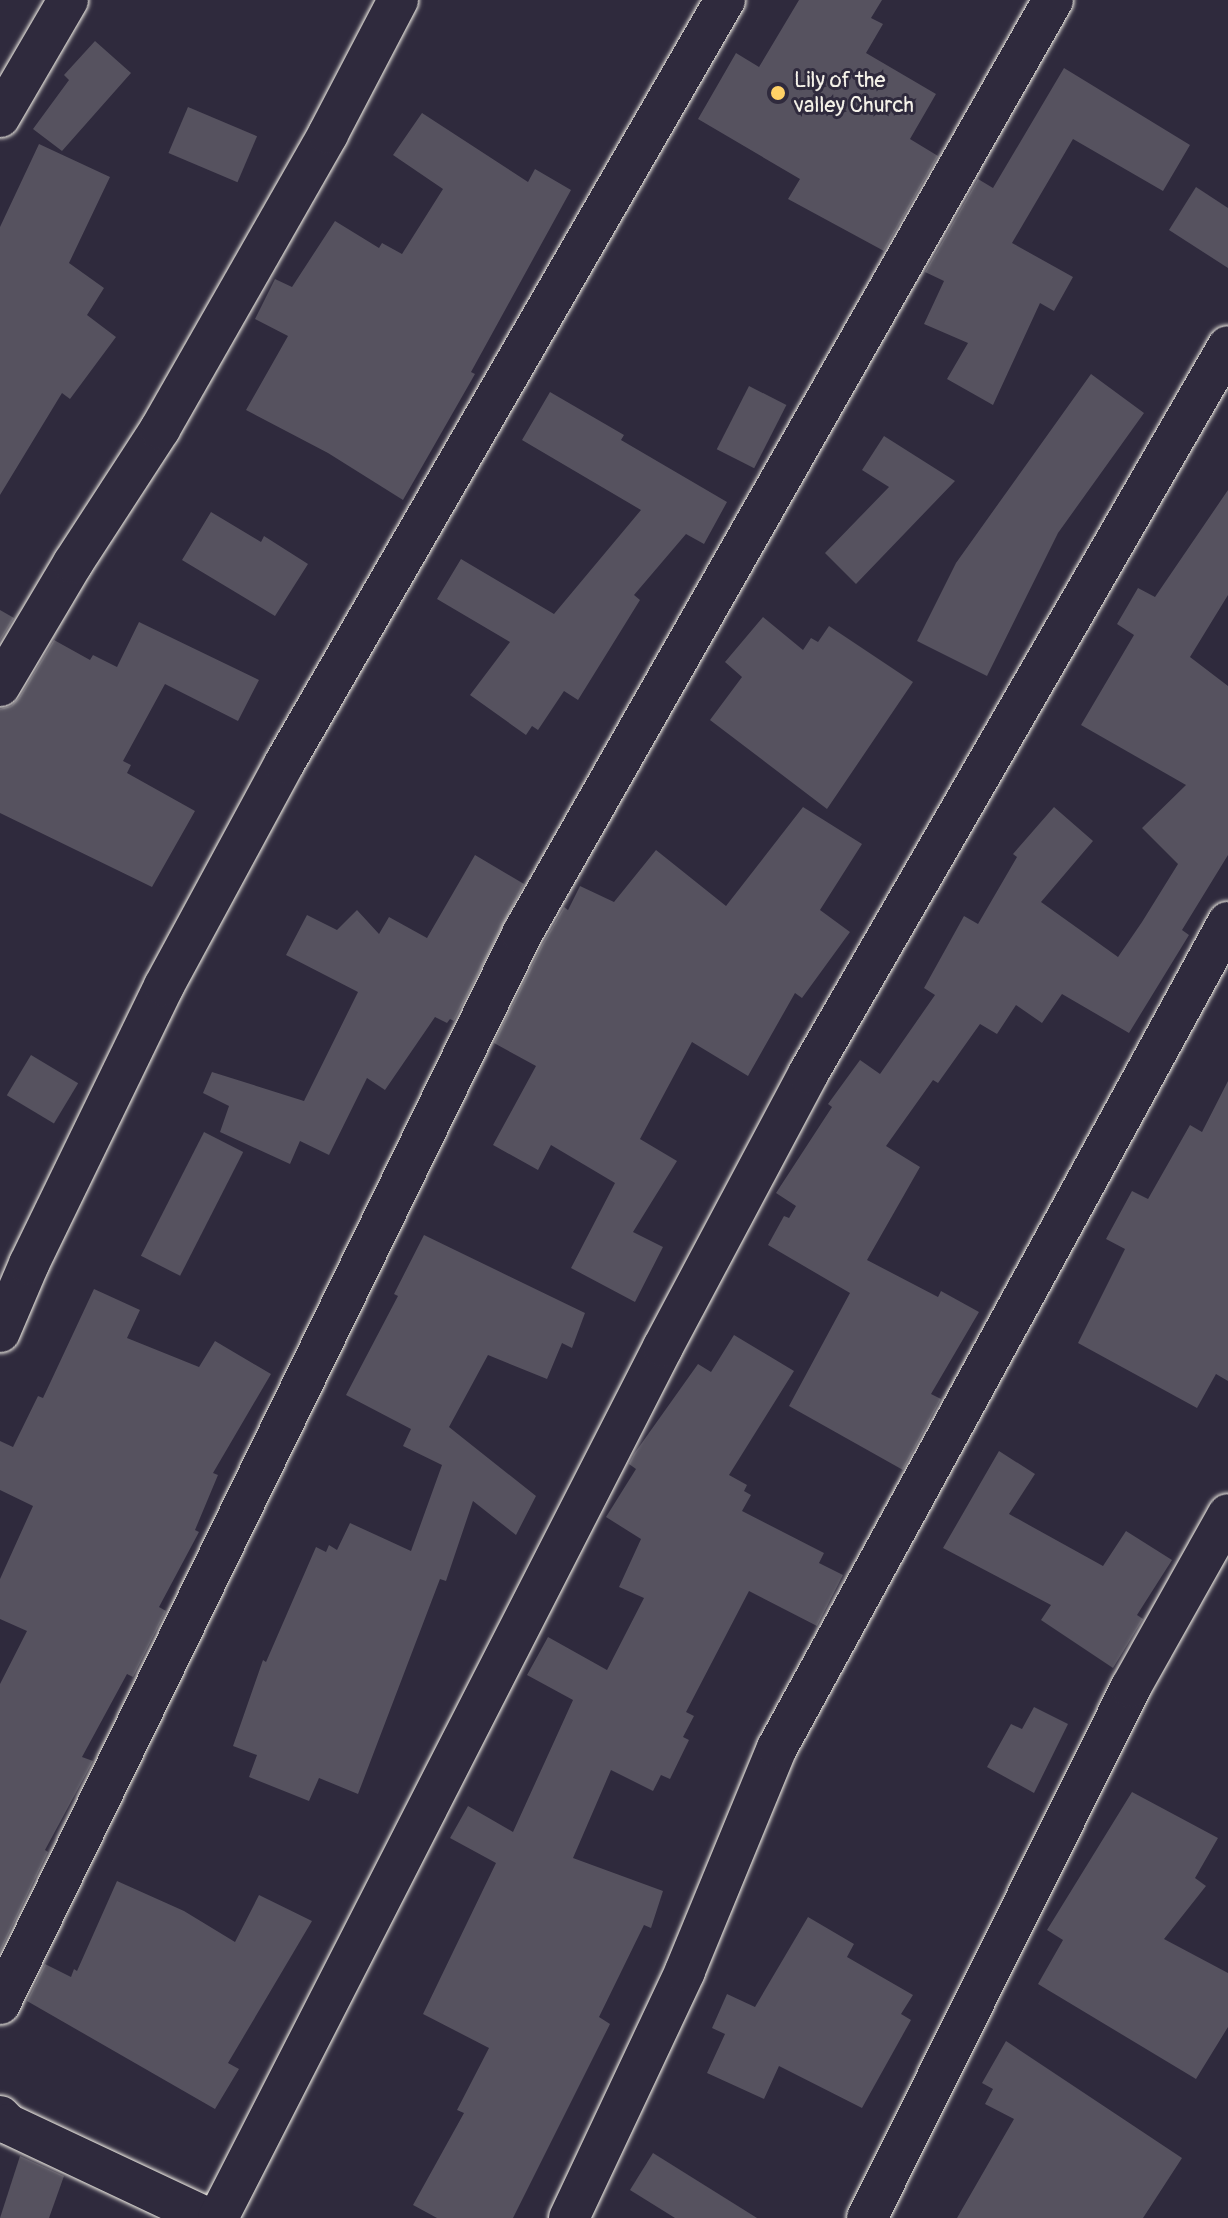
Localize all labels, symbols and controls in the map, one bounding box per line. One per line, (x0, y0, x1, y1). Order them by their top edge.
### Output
place label: Lily of the valley Church (794, 67, 914, 118)
marker: Lily of the valley Church (769, 84, 787, 102)

